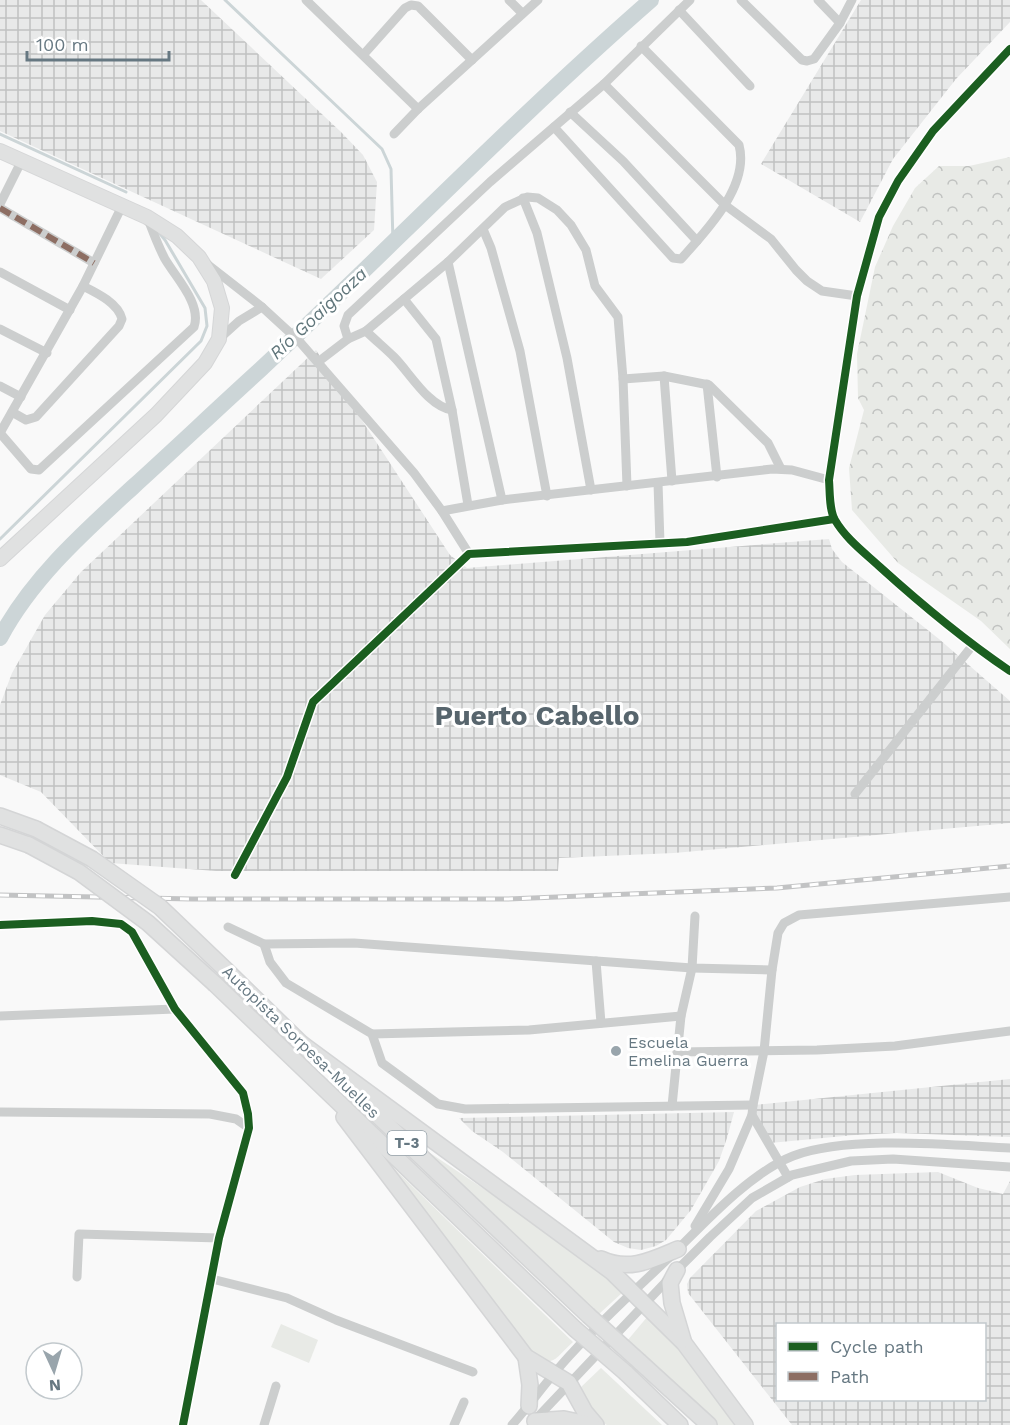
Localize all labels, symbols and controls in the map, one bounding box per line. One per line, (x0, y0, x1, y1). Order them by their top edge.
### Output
scale bar (27, 24, 170, 62)
text: 100 m (36, 34, 89, 55)
water label: Río Goaigoaza (265, 263, 371, 363)
district label: Puerto Cabello (434, 699, 640, 732)
street label: Autopista Sorpesa-Muelles (218, 962, 384, 1122)
place label: Escuela Emelina Guerra (628, 1033, 748, 1070)
marker: Escuela Emelina Guerra (609, 1044, 623, 1058)
road number: T-3 (388, 1131, 426, 1155)
legend (776, 1323, 986, 1401)
text: Cycle path (830, 1336, 924, 1357)
north arrow (24, 1341, 84, 1401)
text: Path (830, 1366, 870, 1387)
text: N (48, 1376, 62, 1395)

